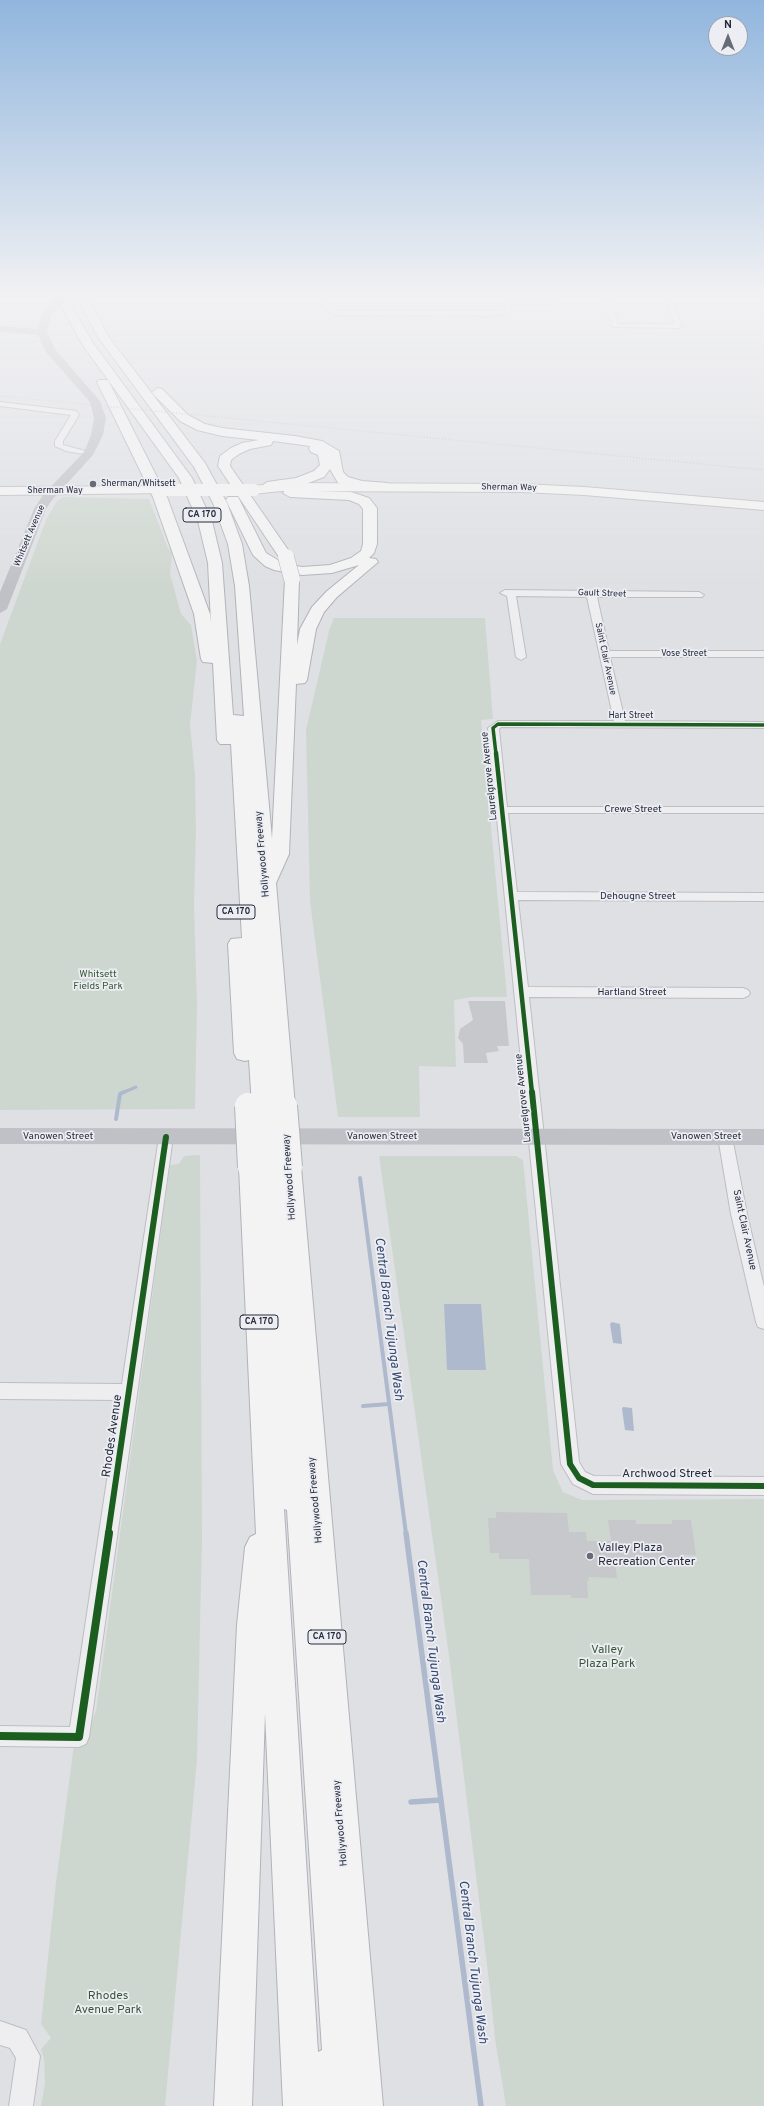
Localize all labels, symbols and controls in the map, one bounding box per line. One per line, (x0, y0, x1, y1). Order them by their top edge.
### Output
north arrow (708, 16, 748, 56)
text: N (724, 18, 732, 32)
marker: Sherman/Whitsett (88, 479, 98, 489)
place label: Sherman/Whitsett (101, 479, 176, 489)
street label: Sherman Way (481, 482, 537, 494)
street label: Sherman Way (27, 486, 83, 496)
street label: Whitsett Avenue (12, 504, 48, 568)
road number: CA 170 (183, 508, 221, 522)
street label: Gault Street (578, 588, 626, 600)
street label: Saint Clair Avenue (592, 622, 618, 696)
street label: Vose Street (661, 649, 707, 659)
street label: Hart Street (609, 711, 653, 721)
street label: Laurelgrove Avenue (479, 731, 501, 821)
street label: Crewe Street (604, 804, 662, 816)
street label: Hollywood Freeway (253, 810, 273, 898)
street label: Dehougne Street (600, 891, 676, 903)
road number: CA 170 (217, 905, 255, 919)
park label: Whitsett Fields Park (73, 969, 123, 992)
street label: Hartland Street (598, 987, 666, 999)
street label: Laurelgrove Avenue (513, 1053, 535, 1143)
street label: Vanowen Street (23, 1131, 93, 1143)
street label: Vanowen Street (347, 1131, 417, 1143)
street label: Vanowen Street (671, 1131, 741, 1143)
street label: Hollywood Freeway (281, 1133, 299, 1221)
street label: Saint Clair Avenue (730, 1189, 758, 1271)
water label: Central Branch Tujunga Wash (370, 1236, 406, 1402)
road number: CA 170 (240, 1315, 278, 1329)
street label: Rhodes Avenue (100, 1394, 126, 1478)
street label: Hollywood Freeway (306, 1456, 326, 1544)
street label: Archwood Street (622, 1468, 712, 1482)
place label: Valley Plaza Recreation Center (598, 1542, 695, 1570)
marker: Valley Plaza Recreation Center (585, 1551, 595, 1561)
water label: Central Branch Tujunga Wash (412, 1558, 448, 1724)
road number: CA 170 (308, 1630, 346, 1644)
park label: Valley Plaza Park (579, 1644, 635, 1672)
street label: Hollywood Freeway (331, 1779, 351, 1867)
water label: Central Branch Tujunga Wash (454, 1879, 490, 2045)
park label: Rhodes Avenue Park (74, 1990, 142, 2018)

